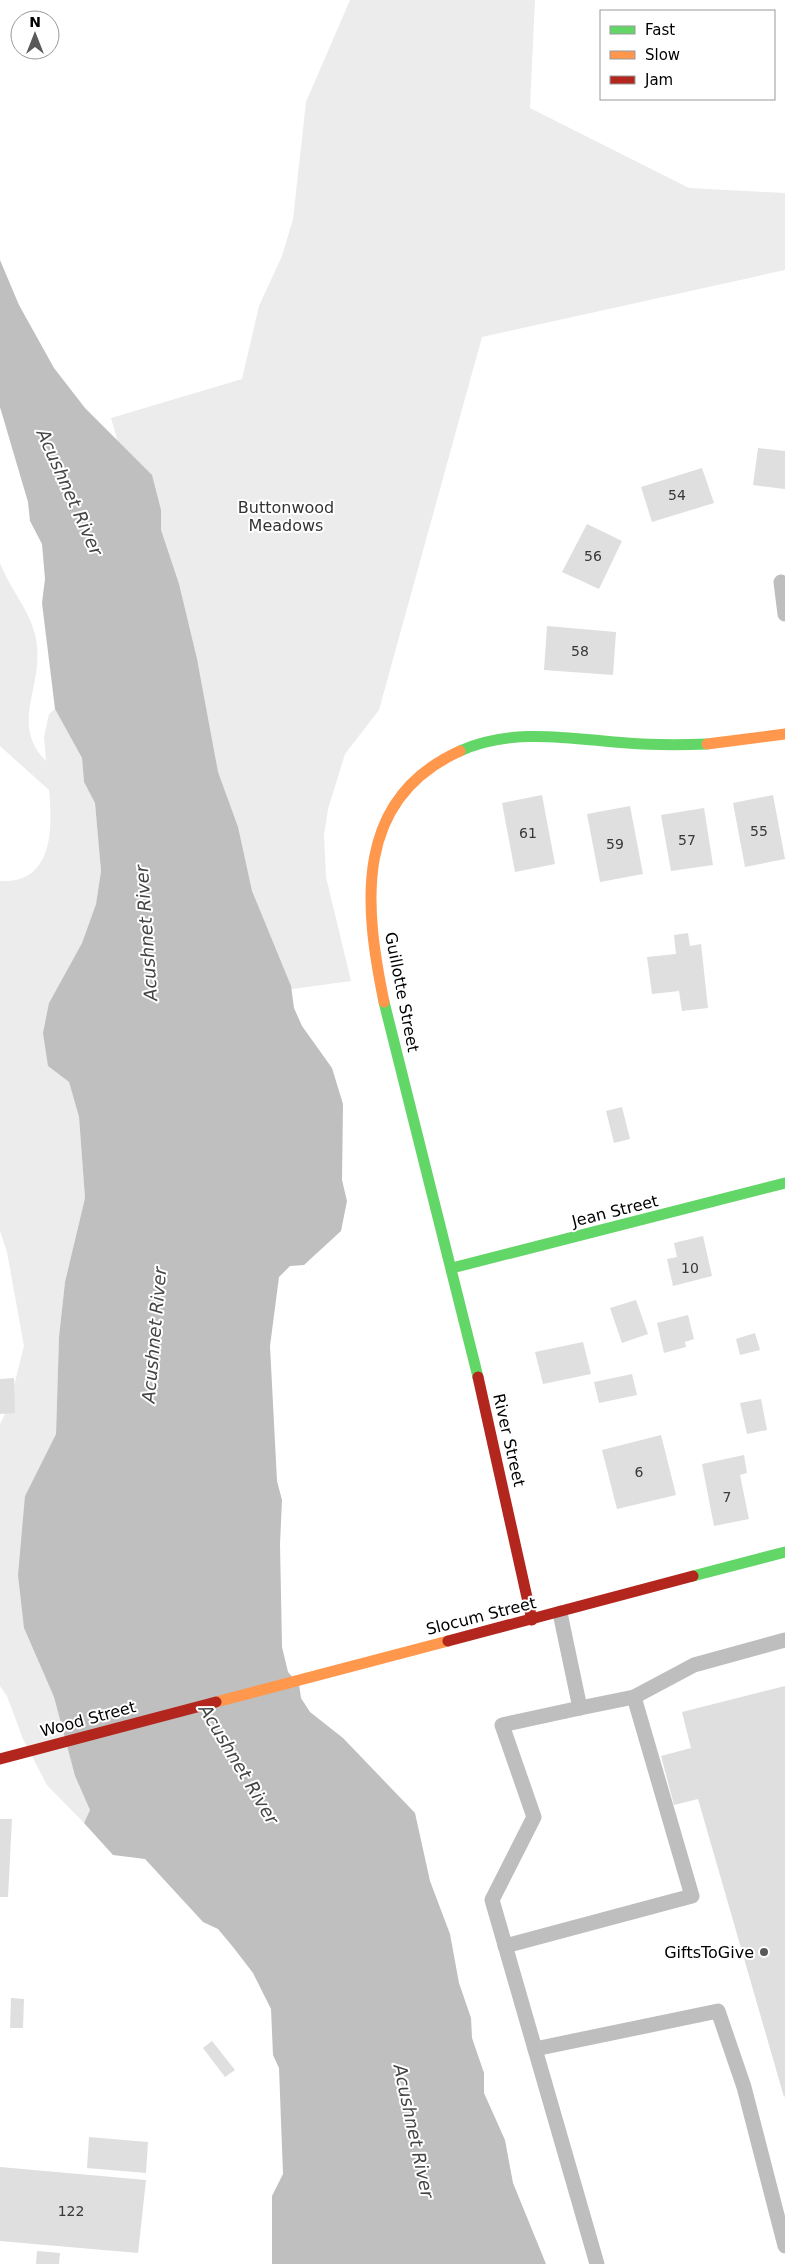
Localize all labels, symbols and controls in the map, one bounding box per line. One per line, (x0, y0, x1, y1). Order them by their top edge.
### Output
north arrow (10, 10, 60, 60)
legend (600, 10, 775, 100)
text: N (29, 14, 41, 30)
text: Fast (645, 21, 675, 39)
text: Slow (645, 46, 680, 64)
text: Jam (644, 71, 673, 89)
water label: Acushnet River (32, 425, 108, 560)
house number: 54 (668, 487, 686, 503)
park label: Buttonwood Meadows (238, 498, 334, 535)
house number: 56 (584, 548, 602, 564)
house number: 58 (571, 643, 589, 659)
house number: 55 (750, 823, 768, 839)
house number: 61 (519, 825, 537, 841)
house number: 57 (678, 832, 696, 848)
house number: 59 (606, 836, 624, 852)
water label: Acushnet River (131, 863, 161, 1003)
street label: Guillotte Street (381, 930, 423, 1054)
street label: Jean Street (569, 1191, 660, 1231)
house number: 10 (681, 1260, 699, 1276)
water label: Acushnet River (138, 1265, 171, 1405)
street label: River Street (489, 1392, 529, 1488)
house number: 6 (635, 1464, 644, 1480)
house number: 7 (723, 1489, 731, 1505)
street label: Slocum Street (424, 1593, 538, 1639)
street label: Wood Street (38, 1697, 138, 1741)
water label: Acushnet River (194, 1699, 284, 1829)
place label: GiftsToGive (664, 1943, 754, 1962)
marker: GiftsToGive (758, 1946, 770, 1958)
water label: Acushnet River (389, 2061, 439, 2201)
house number: 122 (58, 2203, 84, 2219)

